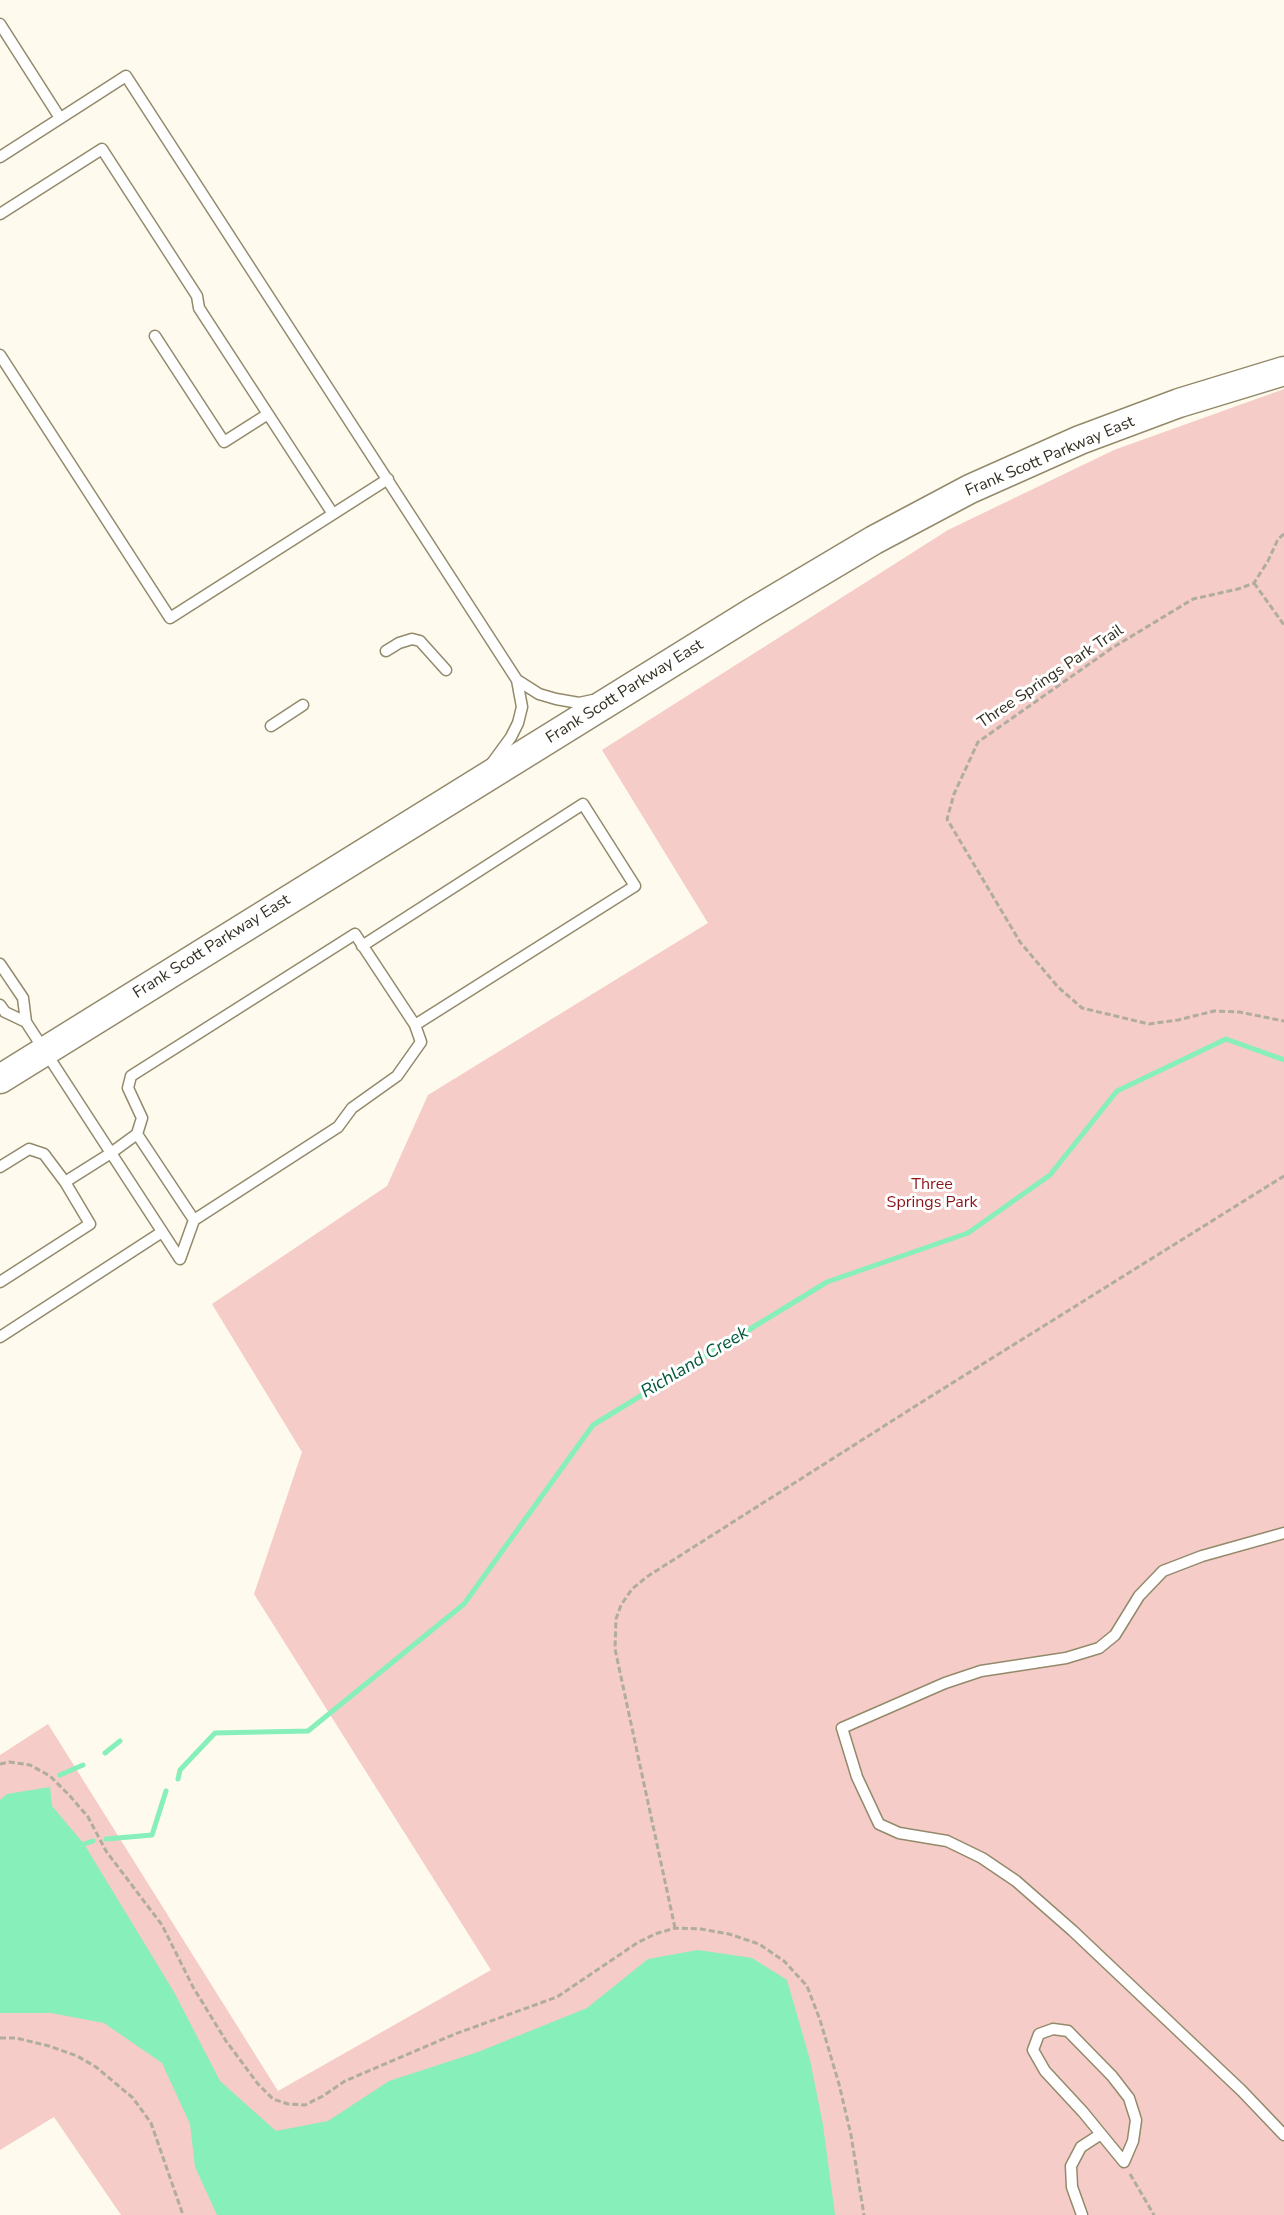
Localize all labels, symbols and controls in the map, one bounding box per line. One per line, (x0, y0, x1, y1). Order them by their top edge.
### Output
street label: Frank Scott Parkway East (963, 413, 1137, 501)
street label: Three Springs Park Trail (975, 621, 1127, 733)
street label: Frank Scott Parkway East (543, 636, 707, 748)
street label: Frank Scott Parkway East (130, 891, 294, 1003)
park label: Three Springs Park (887, 1175, 977, 1213)
water label: Richland Creek (637, 1322, 753, 1404)

